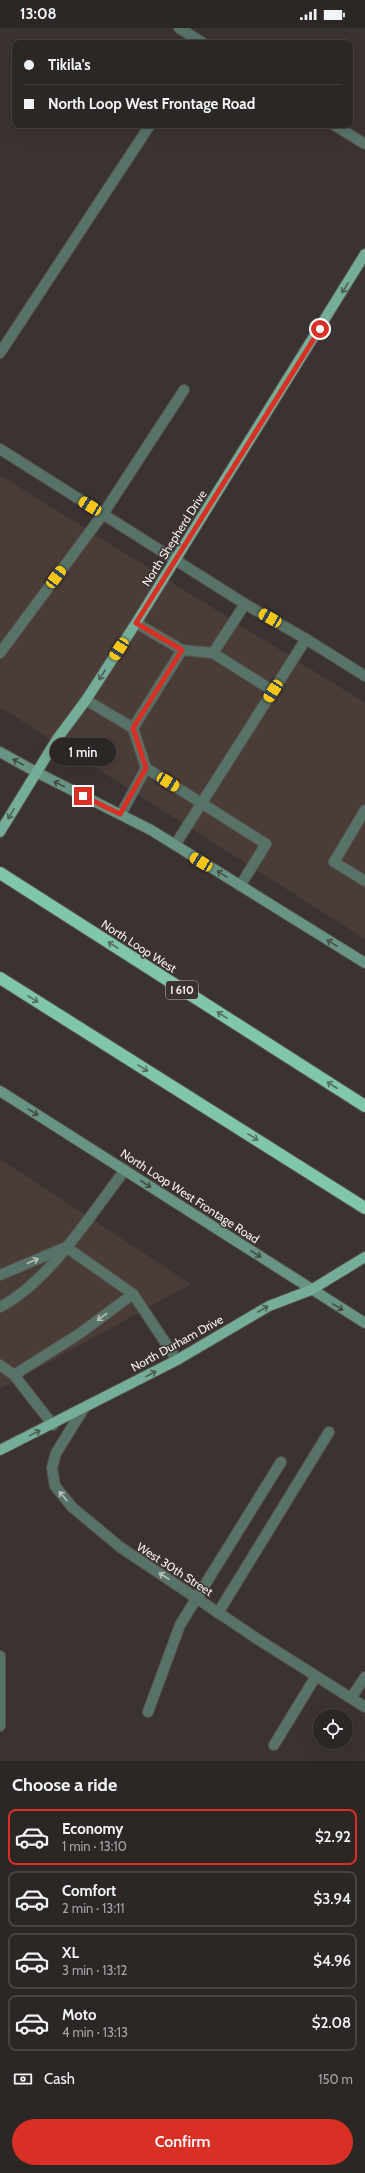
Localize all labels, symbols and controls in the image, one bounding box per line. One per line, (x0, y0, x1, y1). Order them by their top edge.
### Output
text: 13:08 (20, 5, 57, 23)
text: Tikila's (48, 56, 91, 74)
text: North Loop West Frontage Road (48, 95, 255, 113)
one-way arrow (340, 282, 348, 294)
route start (311, 320, 329, 338)
street label: North Shepherd Drive (138, 487, 210, 589)
car (77, 495, 103, 517)
car (44, 564, 68, 590)
car (257, 607, 283, 629)
car (107, 636, 131, 662)
one-way arrow (98, 669, 107, 680)
car (261, 678, 285, 704)
callout: 1 min (50, 738, 116, 766)
text: 1 min (68, 744, 98, 760)
one-way arrow (12, 758, 24, 765)
car (155, 771, 181, 793)
one-way arrow (53, 780, 65, 787)
route end (74, 787, 92, 805)
one-way arrow (6, 808, 14, 820)
car (188, 851, 214, 873)
one-way arrow (216, 870, 227, 878)
street label: North Loop West (99, 916, 179, 976)
one-way arrow (327, 939, 338, 947)
one-way arrow (108, 941, 119, 949)
road number: I 610 (166, 981, 198, 999)
one-way arrow (27, 995, 39, 1003)
one-way arrow (217, 1011, 228, 1019)
one-way arrow (137, 1064, 148, 1072)
one-way arrow (327, 1081, 338, 1089)
one-way arrow (27, 1109, 39, 1117)
one-way arrow (247, 1133, 258, 1141)
street label: North Loop West Frontage Road (118, 1145, 262, 1247)
one-way arrow (140, 1180, 151, 1188)
one-way arrow (250, 1250, 261, 1258)
one-way arrow (26, 1256, 38, 1264)
one-way arrow (332, 1303, 344, 1311)
one-way arrow (257, 1305, 269, 1313)
street label: North Durham Drive (128, 1311, 226, 1375)
one-way arrow (97, 1313, 108, 1321)
one-way arrow (144, 1369, 156, 1377)
one-way arrow (29, 1429, 41, 1436)
one-way arrow (58, 1490, 67, 1501)
street label: West 30th Street (134, 1539, 216, 1599)
one-way arrow (159, 1572, 170, 1580)
map controls (313, 1709, 353, 1749)
button: locate (313, 1709, 353, 1749)
text: Choose a ride (12, 1774, 117, 1796)
icon: car (14, 1819, 50, 1855)
text: Economy (62, 1820, 123, 1838)
text: $2.92 (315, 1828, 351, 1846)
text: 1 min · 13:10 (62, 1838, 127, 1854)
icon: car (14, 1881, 50, 1917)
text: Comfort (62, 1882, 116, 1900)
text: $3.94 (314, 1890, 351, 1908)
text: 2 min · 13:11 (62, 1900, 125, 1916)
icon: car (14, 1943, 50, 1979)
text: XL (62, 1944, 79, 1962)
text: $4.96 (313, 1952, 351, 1970)
text: 3 min · 13:12 (62, 1962, 127, 1978)
icon: car (14, 2005, 50, 2041)
text: Moto (62, 2006, 96, 2024)
text: $2.08 (312, 2014, 351, 2032)
text: 4 min · 13:13 (62, 2024, 128, 2040)
icon: cash (12, 2068, 34, 2090)
text: Cash (44, 2070, 75, 2088)
text: 150 m (318, 2071, 353, 2087)
button: Confirm (12, 2119, 353, 2165)

